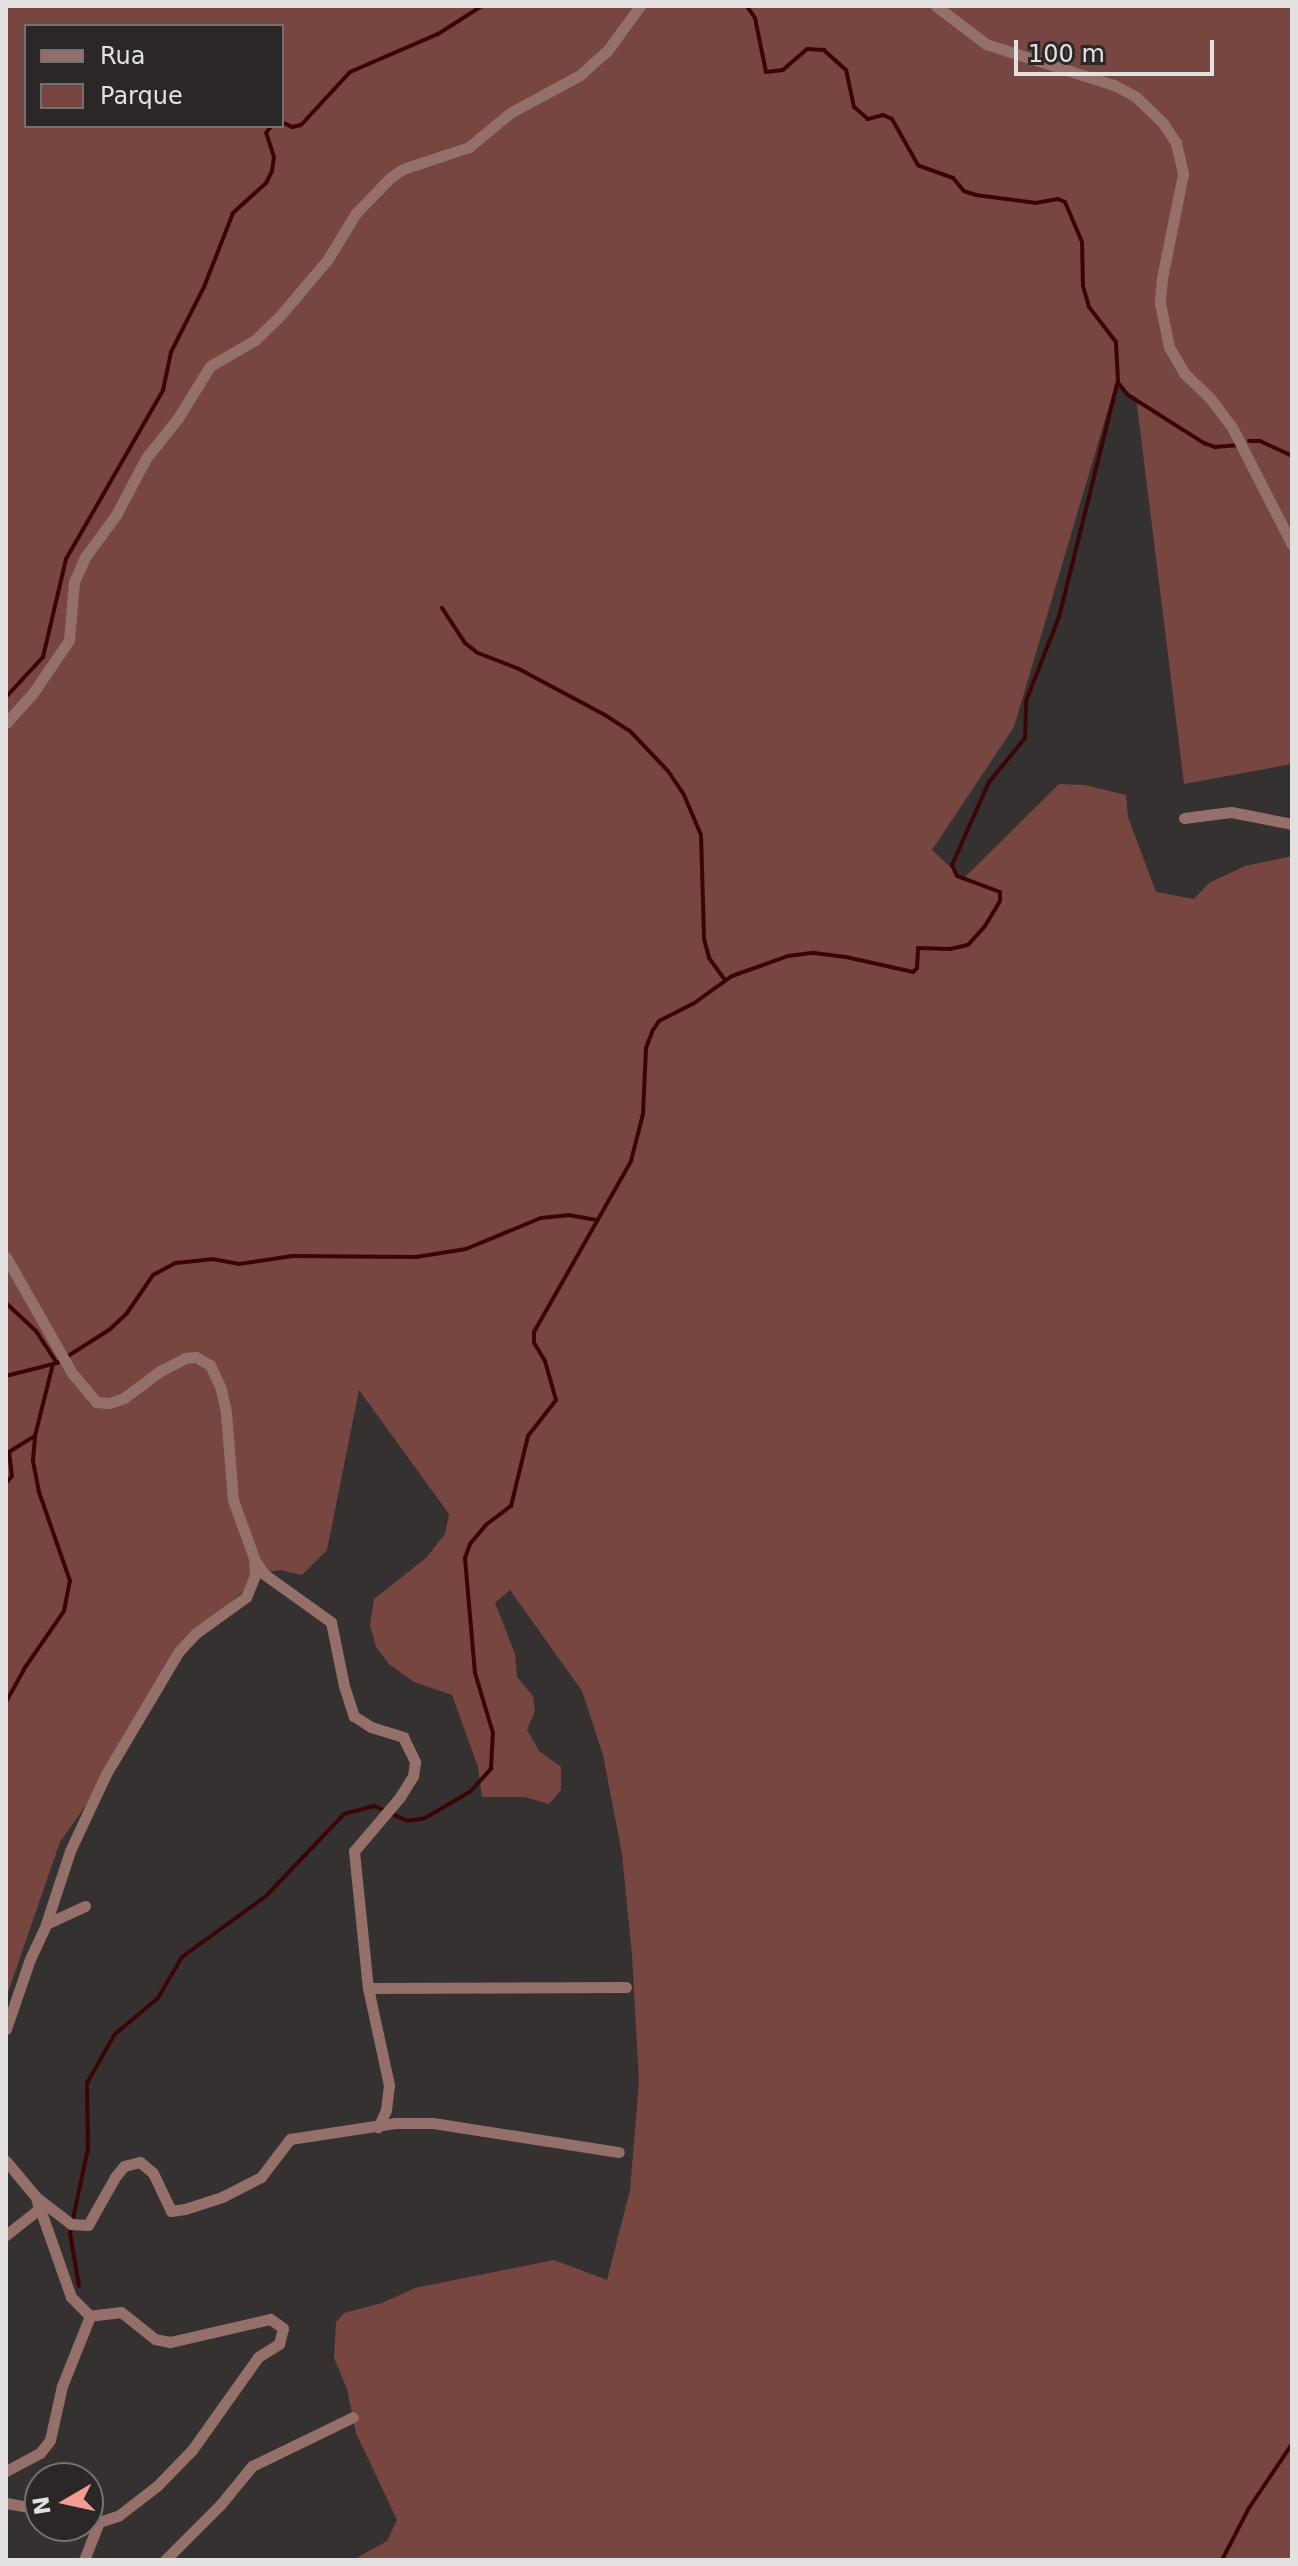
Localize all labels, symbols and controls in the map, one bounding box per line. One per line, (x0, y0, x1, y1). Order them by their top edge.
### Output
legend (24, 24, 284, 128)
scale bar (1018, 24, 1218, 74)
text: 100 m (1028, 40, 1105, 68)
text: Rua (100, 42, 146, 70)
text: Parque (100, 82, 183, 110)
north arrow (24, 2462, 104, 2542)
text: N (28, 2494, 56, 2517)

